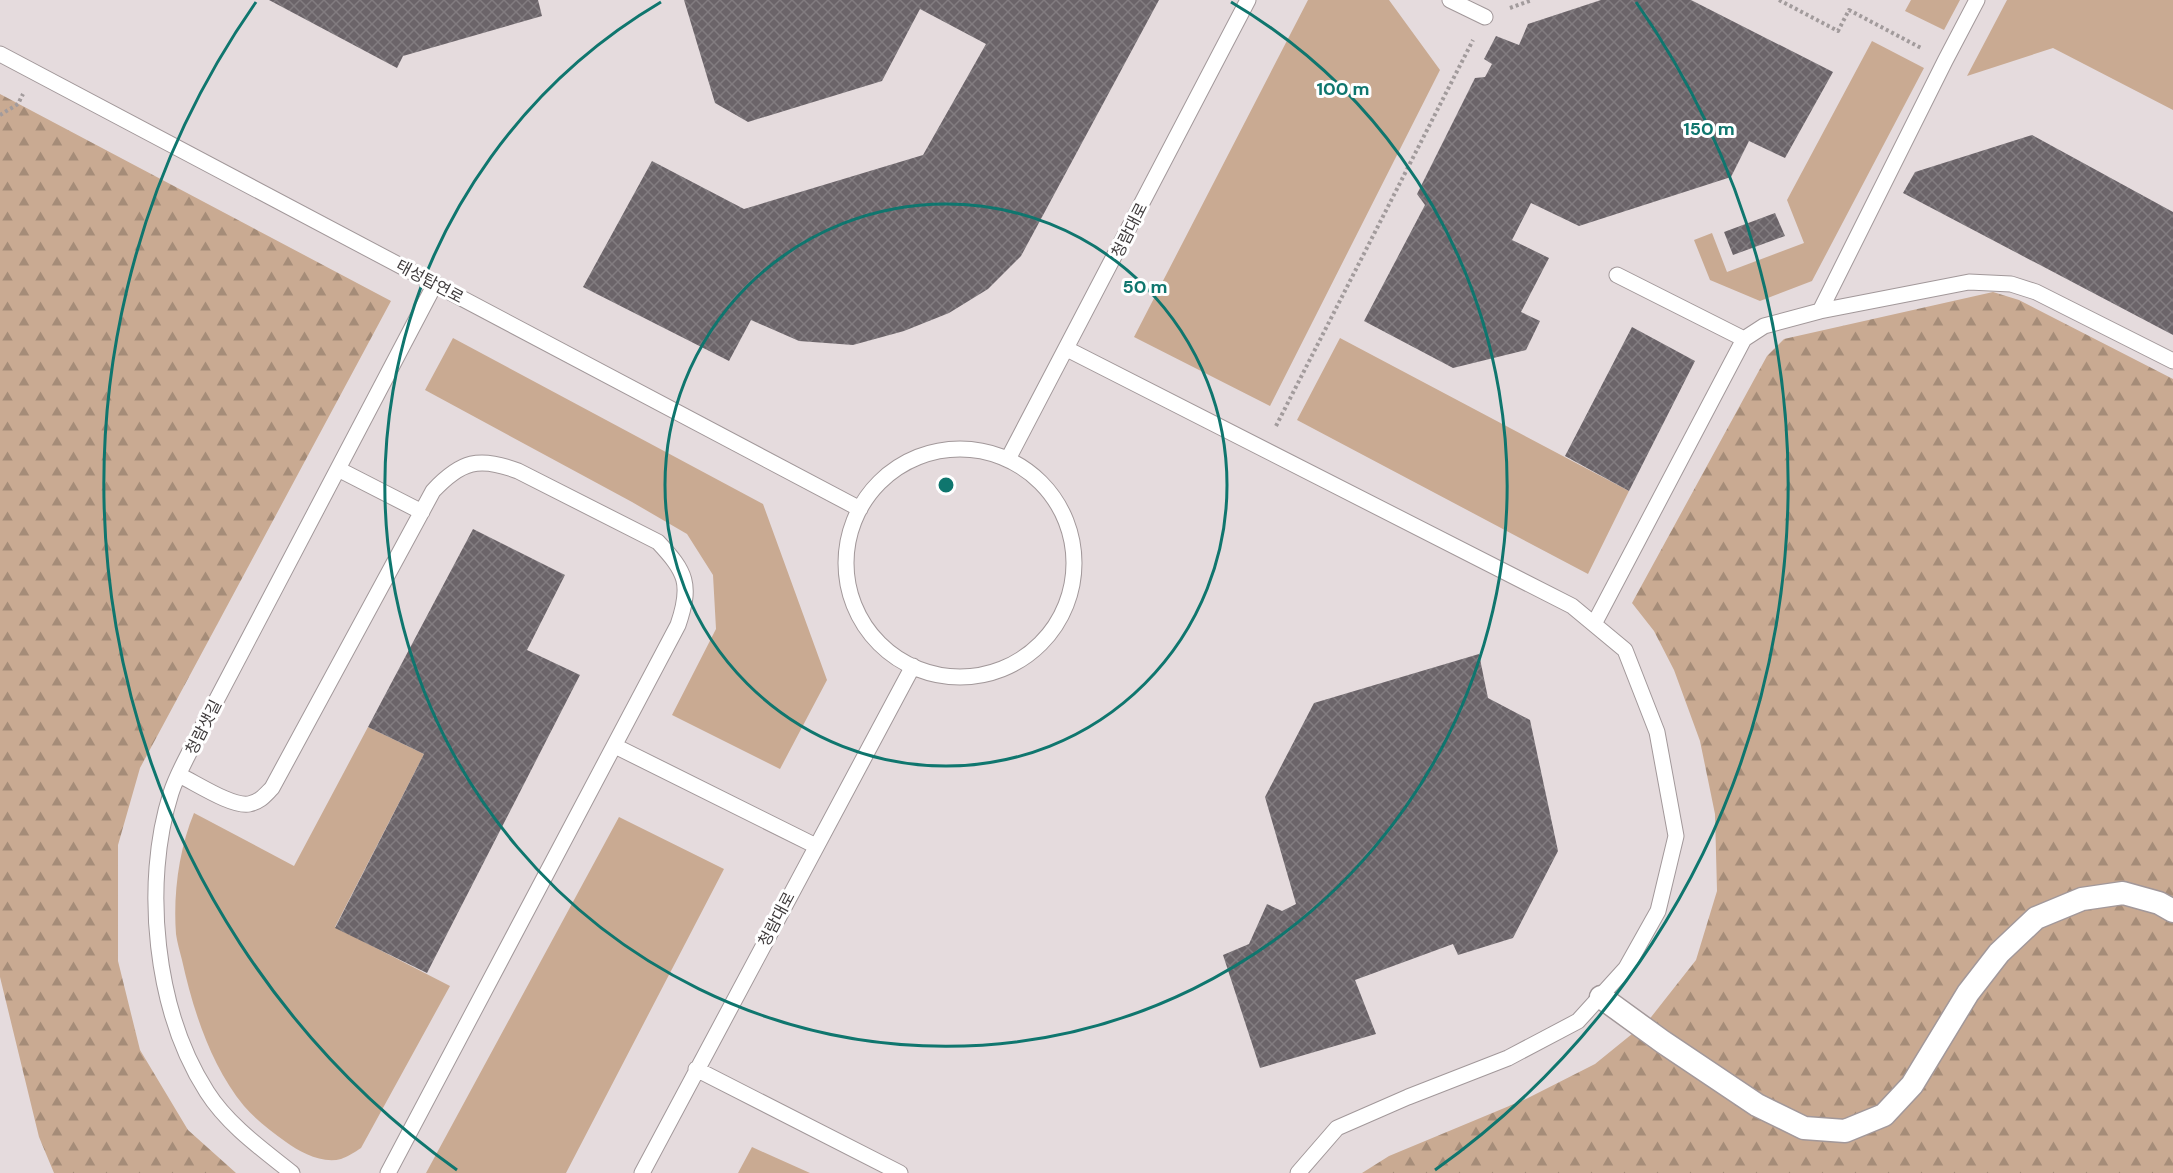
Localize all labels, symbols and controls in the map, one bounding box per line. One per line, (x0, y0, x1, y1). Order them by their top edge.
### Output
text: 100 m (1316, 77, 1370, 101)
text: 150 m (1683, 117, 1735, 141)
street label: 청람대로 (1107, 199, 1152, 261)
street label: 태성탑연로 (392, 255, 467, 308)
text: 50 m (1122, 275, 1168, 299)
centre of rings (936, 475, 956, 495)
street label: 청람샛길 (181, 696, 226, 758)
street label: 청람대로 (753, 888, 800, 950)

